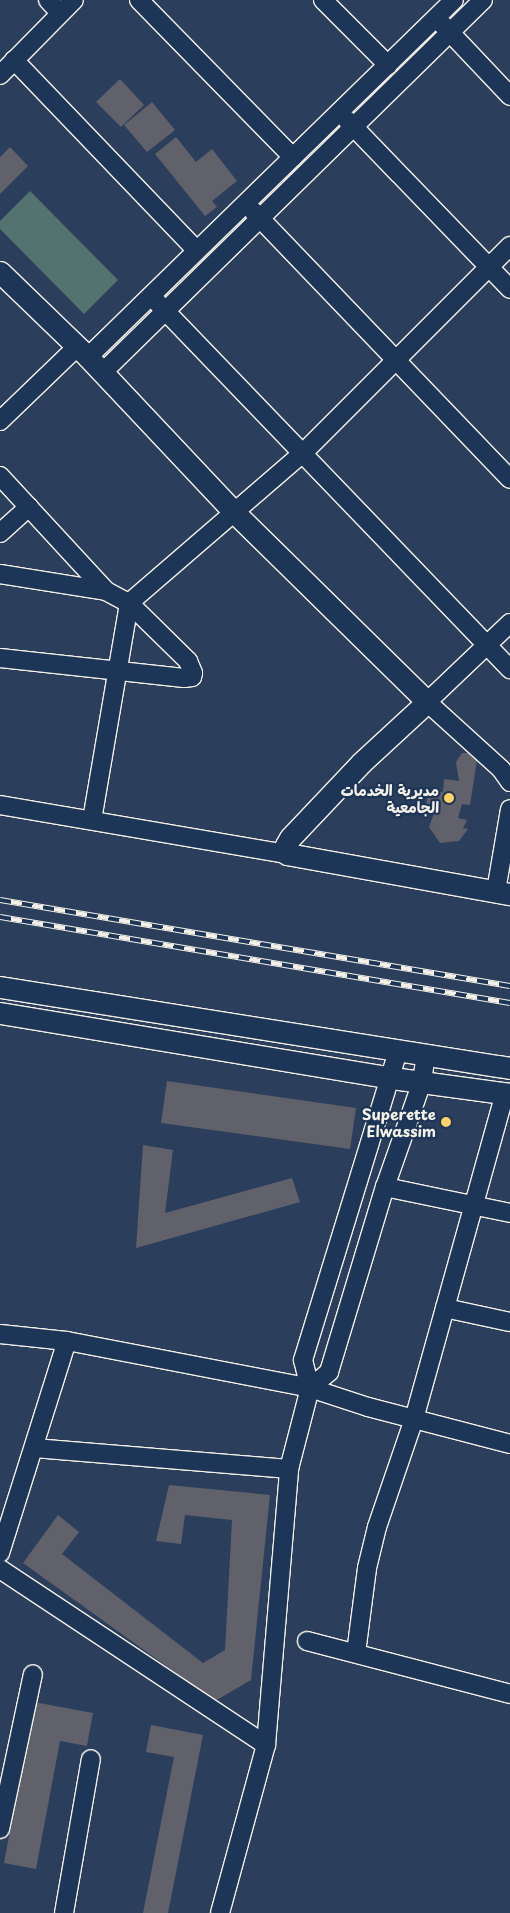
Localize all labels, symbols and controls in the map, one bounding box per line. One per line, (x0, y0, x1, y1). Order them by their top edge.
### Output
place label: مديرية الخدمات الجامعية (341, 780, 439, 815)
marker: مديرية الخدمات الجامعية (443, 792, 455, 804)
place label: Superette Elwassim (362, 1104, 436, 1139)
marker: Superette Elwassim (440, 1116, 452, 1128)

